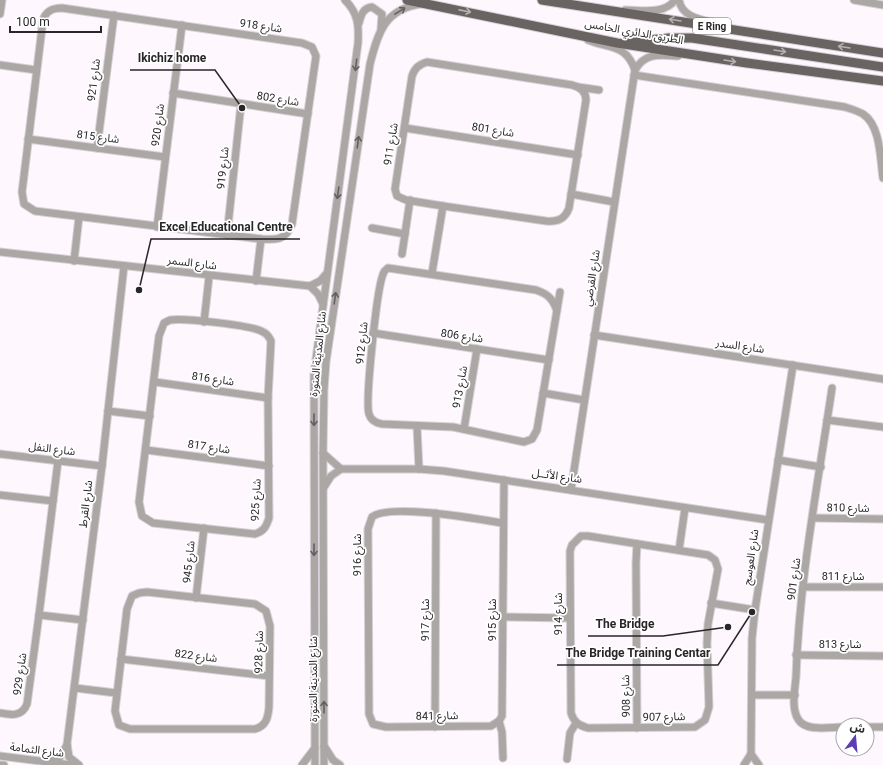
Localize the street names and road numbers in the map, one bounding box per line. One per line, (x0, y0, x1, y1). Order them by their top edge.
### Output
street label: شارع 918 (239, 17, 283, 36)
street label: الطريق الدائري الخامس (583, 17, 684, 50)
road number: E Ring (693, 18, 731, 34)
street label: شارع 921 (85, 58, 104, 102)
street label: شارع 802 (256, 89, 300, 110)
street label: شارع 920 (149, 103, 168, 147)
street label: شارع 801 (471, 120, 515, 141)
street label: شارع 911 (381, 122, 402, 166)
street label: شارع 815 (76, 128, 120, 147)
street label: شارع 919 (214, 146, 233, 190)
street label: شارع القرضي (581, 248, 605, 308)
street label: شارع السمر (165, 253, 218, 274)
street label: شارع المدينة المنورة (307, 310, 330, 397)
street label: شارع 912 (353, 321, 372, 365)
street label: شارع 806 (440, 327, 484, 346)
street label: شارع السدر (714, 336, 765, 357)
street label: شارع 913 (450, 364, 471, 409)
street label: شارع 816 (191, 370, 235, 389)
street label: شارع 817 (187, 438, 231, 457)
street label: شارع النفل (28, 440, 76, 459)
street label: شارع الأثــل (531, 466, 583, 487)
street label: شارع 925 (248, 478, 265, 522)
street label: شارع القرط (77, 479, 96, 529)
street label: شارع 810 (827, 501, 870, 516)
street label: شارع العوسج (741, 528, 762, 586)
street label: شارع 916 (351, 533, 365, 576)
street label: شارع 945 (180, 540, 199, 584)
street label: شارع 901 (785, 557, 804, 601)
street label: شارع 811 (822, 570, 865, 584)
street label: شارع 914 (552, 592, 566, 635)
street label: شارع 917 (419, 598, 433, 641)
street label: شارع 915 (486, 598, 500, 641)
street label: شارع 928 (252, 630, 267, 673)
street label: شارع المدينة المنورة (307, 636, 321, 722)
street label: شارع 813 (819, 638, 862, 652)
street label: شارع 822 (174, 647, 218, 666)
street label: شارع 929 (11, 652, 30, 696)
street label: شارع 908 (619, 674, 634, 717)
street label: شارع 841 (416, 709, 459, 724)
street label: شارع 907 (643, 710, 686, 725)
street label: شارع الثمامة (9, 740, 65, 761)

